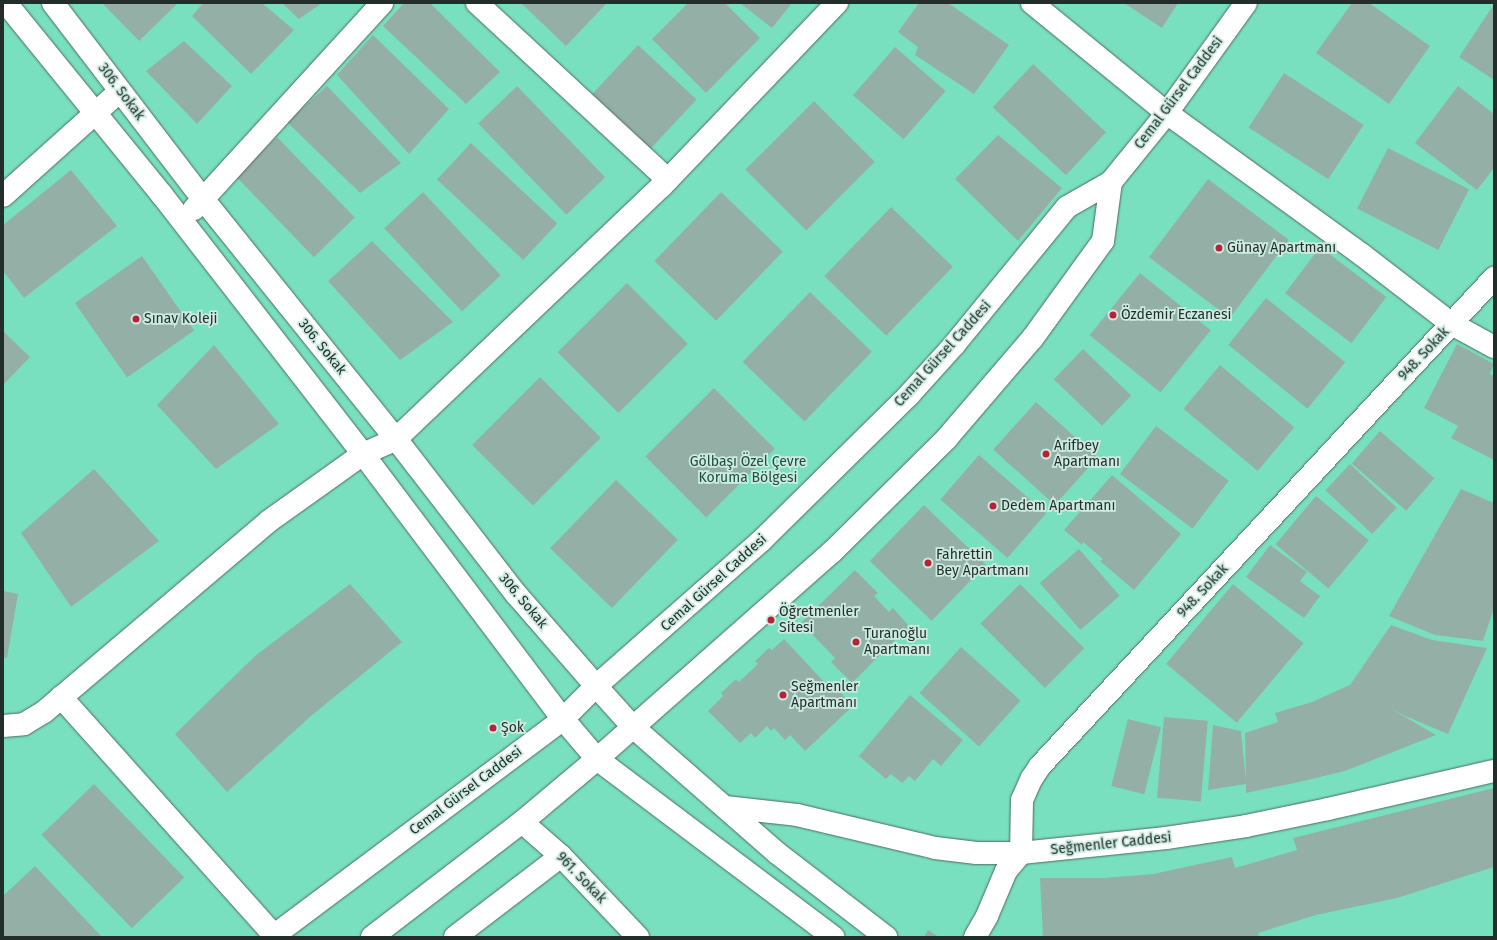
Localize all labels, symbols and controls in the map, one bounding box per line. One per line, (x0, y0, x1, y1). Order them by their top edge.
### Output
street label: Cemal Gürsel Caddesi (1131, 33, 1227, 153)
street label: 306. Sokak (94, 60, 148, 124)
place label: Günay Apartmanı (1227, 240, 1336, 256)
marker: Günay Apartmanı (1214, 243, 1224, 253)
street label: Cemal Gürsel Caddesi (891, 298, 995, 410)
place label: Özdemir Eczanesi (1121, 307, 1231, 323)
marker: Özdemir Eczanesi (1108, 310, 1118, 320)
place label: Sınav Koleji (144, 311, 218, 327)
marker: Sınav Koleji (131, 314, 141, 324)
street label: 306. Sokak (294, 316, 350, 378)
street label: 948. Sokak (1395, 324, 1453, 384)
place label: Arifbey Apartmanı (1054, 438, 1120, 470)
marker: Arifbey Apartmanı (1041, 449, 1051, 459)
park label: Gölbaşı Özel Çevre Koruma Bölgesi (690, 454, 806, 486)
place label: Dedem Apartmanı (1001, 498, 1115, 514)
marker: Dedem Apartmanı (988, 501, 998, 511)
street label: Cemal Gürsel Caddesi (658, 531, 770, 635)
place label: Fahrettin Bey Apartmanı (936, 547, 1029, 580)
marker: Fahrettin Bey Apartmanı (923, 558, 933, 568)
street label: 948. Sokak (1174, 561, 1232, 621)
street label: 306. Sokak (495, 570, 551, 632)
place label: Öğretmenler Sitesi (779, 604, 859, 636)
marker: Öğretmenler Sitesi (766, 615, 776, 625)
place label: Turanoğlu Apartmanı (864, 626, 930, 658)
marker: Turanoğlu Apartmanı (851, 637, 861, 647)
place label: Seğmenler Apartmanı (791, 679, 858, 712)
marker: Seğmenler Apartmanı (778, 690, 788, 700)
place label: Şok (501, 720, 524, 736)
marker: Şok (488, 723, 498, 733)
street label: Cemal Gürsel Caddesi (406, 743, 526, 839)
street label: Seğmenler Caddesi (1050, 829, 1172, 859)
street label: 961. Sokak (552, 849, 610, 907)

